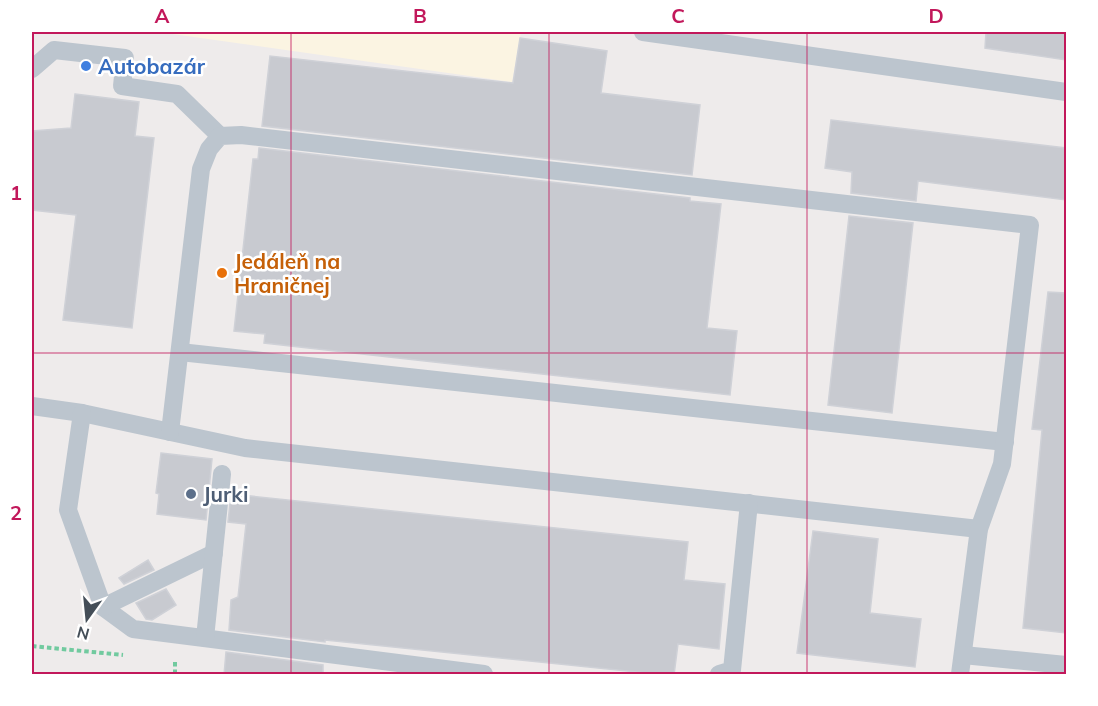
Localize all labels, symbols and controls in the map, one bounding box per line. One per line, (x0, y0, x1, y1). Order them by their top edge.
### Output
text: A (155, 3, 170, 28)
text: B (413, 3, 427, 28)
text: C (671, 3, 685, 28)
text: D (928, 3, 944, 28)
place label: Autobazár (98, 53, 206, 79)
marker: Autobazár (79, 59, 93, 73)
text: 1 (10, 180, 22, 205)
place label: Jedáleň na Hraničnej (234, 248, 340, 298)
marker: Jedáleň na Hraničnej (215, 266, 229, 280)
place label: Jurki (203, 481, 248, 507)
marker: Jurki (184, 487, 198, 501)
text: 2 (10, 500, 22, 525)
north arrow (57, 589, 117, 649)
text: N (75, 622, 92, 645)

